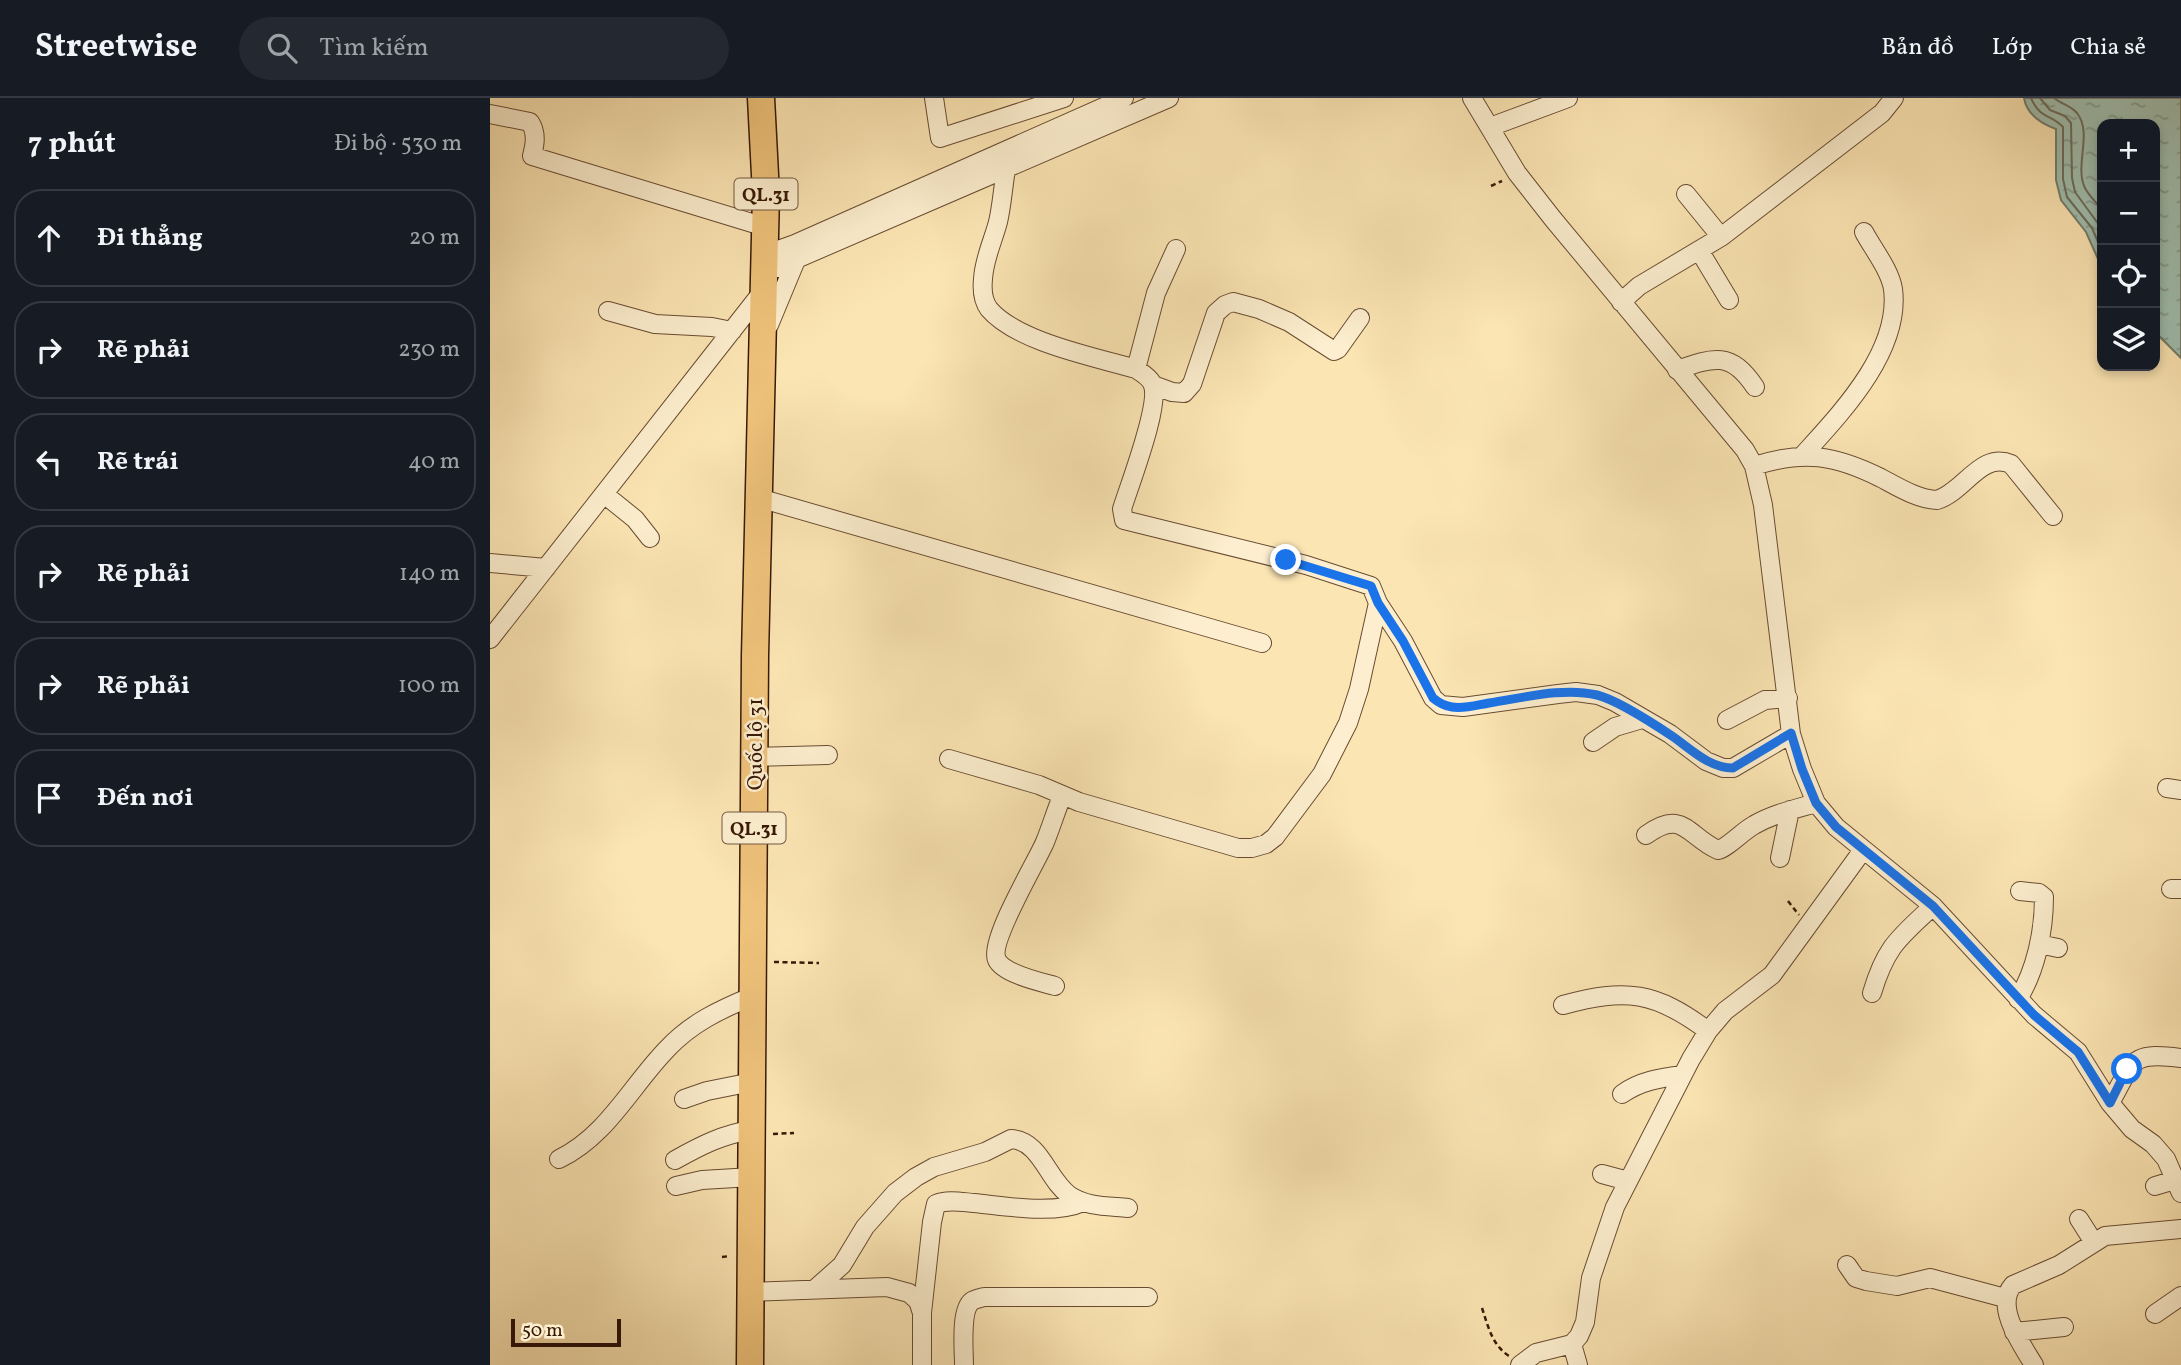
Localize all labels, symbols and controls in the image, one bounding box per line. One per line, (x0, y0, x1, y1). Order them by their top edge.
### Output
search box (239, 17, 729, 80)
text: Streetwise (35, 25, 197, 71)
icon: search (263, 29, 301, 67)
text: Tìm kiếm (319, 30, 429, 66)
text: Bản đồ (1881, 31, 1954, 65)
text: Lớp (1992, 31, 2032, 65)
text: Chia sẻ (2070, 31, 2146, 65)
map controls (2097, 119, 2160, 371)
button: + (2097, 119, 2160, 182)
text: 7 phút (28, 123, 116, 165)
text: Đi bộ · 530 m (334, 128, 462, 160)
road number: QL.31 (734, 178, 798, 209)
button: − (2097, 182, 2160, 245)
icon: ahead (30, 219, 68, 257)
text: Đi thẳng (97, 220, 203, 256)
text: 20 m (409, 222, 460, 254)
button: locate (2097, 245, 2160, 308)
button: layers (2097, 308, 2160, 371)
icon: right (30, 331, 68, 369)
text: Rẽ phải (97, 332, 190, 368)
text: 230 m (398, 334, 460, 366)
icon: left (30, 443, 68, 481)
text: Rẽ trái (97, 444, 179, 480)
text: 40 m (408, 446, 460, 478)
route end (1270, 544, 1301, 575)
icon: right (30, 555, 68, 593)
text: Rẽ phải (97, 556, 190, 592)
text: 140 m (399, 558, 460, 590)
icon: right (30, 667, 68, 705)
text: Rẽ phải (97, 668, 190, 704)
text: 100 m (398, 670, 460, 702)
street label: Quốc lộ 31 (742, 698, 771, 790)
icon: arrive (30, 779, 68, 817)
text: Đến nơi (97, 780, 193, 816)
road number: QL.31 (722, 813, 786, 844)
route start (2111, 1053, 2142, 1084)
scale bar (511, 1316, 621, 1348)
text: 50 m (522, 1318, 563, 1344)

